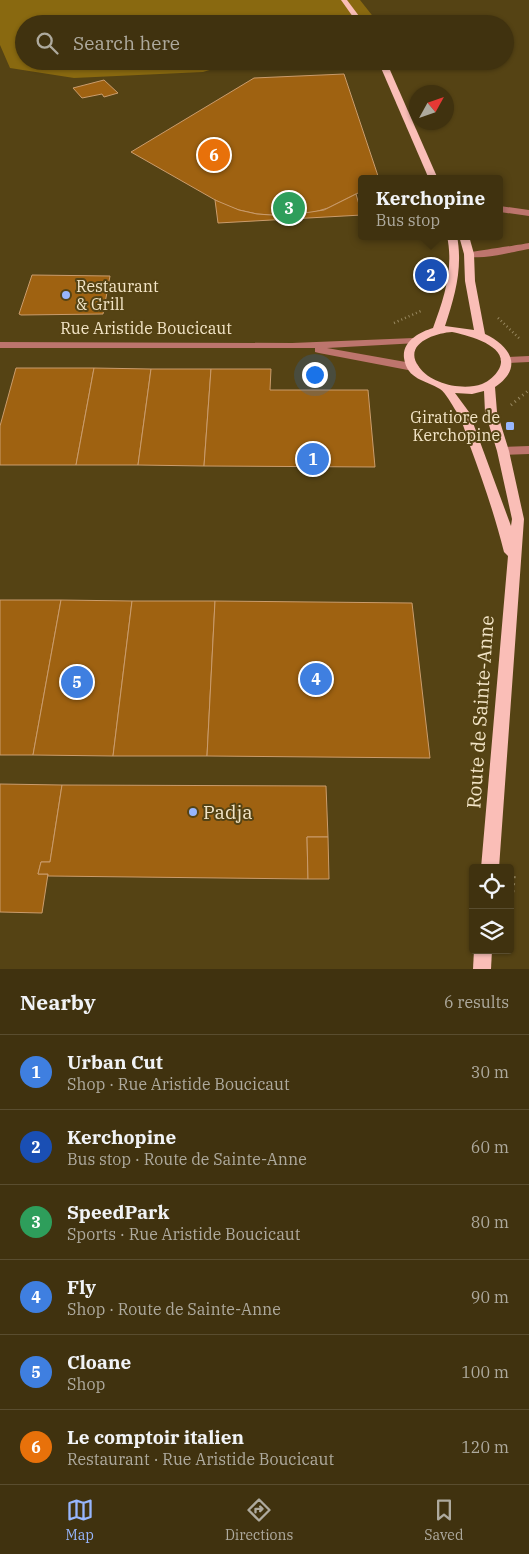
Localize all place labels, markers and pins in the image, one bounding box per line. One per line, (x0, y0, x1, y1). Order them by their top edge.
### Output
pin: 6 (198, 136, 230, 174)
pin: 3 (273, 189, 305, 227)
pin: 2 (415, 256, 447, 294)
place label: Restaurant & Grill (76, 276, 159, 314)
marker: Restaurant & Grill (60, 289, 72, 301)
place label: Giratiore de Kerchopine (410, 407, 500, 445)
marker: Giratiore de Kerchopine (504, 420, 516, 432)
pin: 1 (297, 440, 329, 478)
pin: 4 (300, 660, 332, 698)
pin: 5 (61, 663, 93, 701)
place label: Padja (203, 800, 253, 824)
marker: Padja (187, 806, 199, 818)

